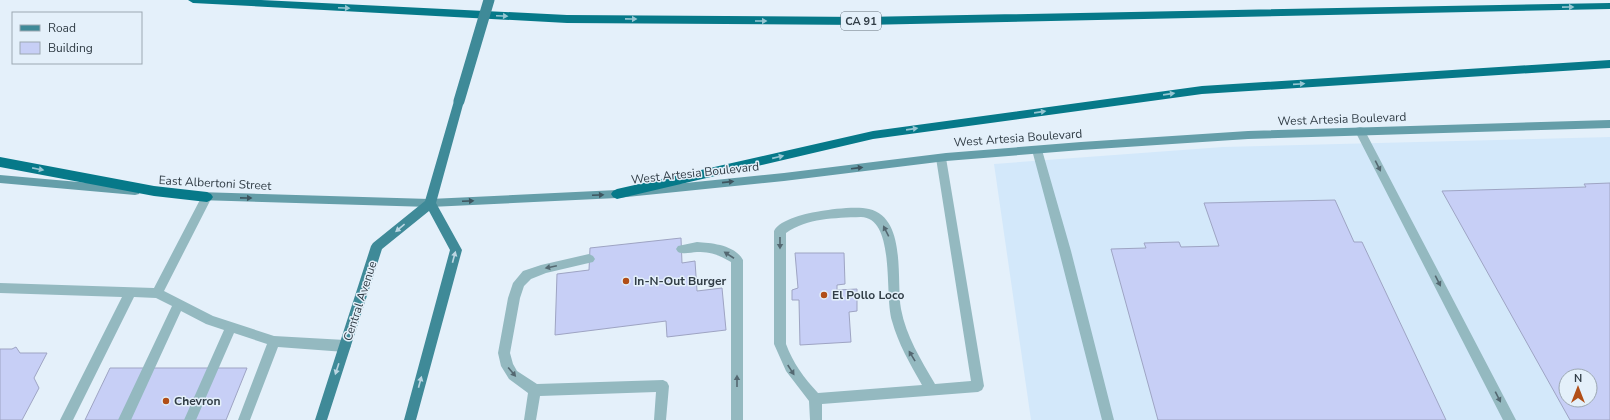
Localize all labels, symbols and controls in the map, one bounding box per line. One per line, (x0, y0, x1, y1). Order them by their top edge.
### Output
one-way arrow (338, 4, 350, 11)
one-way arrow (1562, 4, 1575, 10)
legend (12, 12, 142, 64)
one-way arrow (496, 12, 508, 19)
road number: CA 91 (841, 12, 881, 30)
one-way arrow (625, 16, 638, 22)
one-way arrow (755, 17, 767, 24)
text: Road (48, 20, 76, 36)
text: Building (48, 40, 93, 56)
one-way arrow (1293, 80, 1305, 87)
one-way arrow (1163, 91, 1175, 98)
one-way arrow (1034, 109, 1047, 115)
street label: West Artesia Boulevard (1277, 109, 1407, 129)
one-way arrow (906, 126, 918, 133)
street label: West Artesia Boulevard (953, 126, 1083, 150)
one-way arrow (772, 153, 784, 159)
street label: West Artesia Boulevard (630, 158, 760, 188)
one-way arrow (1375, 160, 1381, 171)
one-way arrow (851, 165, 863, 171)
one-way arrow (32, 167, 44, 173)
street label: East Albertoni Street (158, 172, 273, 194)
one-way arrow (722, 179, 734, 186)
one-way arrow (592, 191, 604, 198)
one-way arrow (240, 195, 253, 201)
one-way arrow (462, 197, 474, 204)
one-way arrow (394, 223, 405, 232)
one-way arrow (883, 225, 889, 236)
one-way arrow (777, 237, 783, 250)
one-way arrow (451, 251, 457, 263)
one-way arrow (724, 251, 735, 259)
street label: Central Avenue (340, 259, 380, 343)
one-way arrow (545, 264, 557, 270)
place label: In-N-Out Burger (634, 273, 727, 289)
one-way arrow (1435, 275, 1441, 287)
marker: In-N-Out Burger (621, 276, 631, 286)
place label: El Pollo Loco (832, 287, 905, 303)
marker: El Pollo Loco (819, 290, 829, 300)
one-way arrow (908, 351, 916, 361)
one-way arrow (334, 363, 340, 375)
one-way arrow (787, 365, 795, 375)
one-way arrow (507, 367, 516, 377)
north arrow (1558, 368, 1598, 408)
text: N (1574, 371, 1582, 386)
one-way arrow (734, 374, 740, 387)
one-way arrow (417, 376, 423, 388)
one-way arrow (1494, 391, 1501, 402)
place label: Chevron (174, 393, 220, 409)
marker: Chevron (161, 396, 171, 406)

